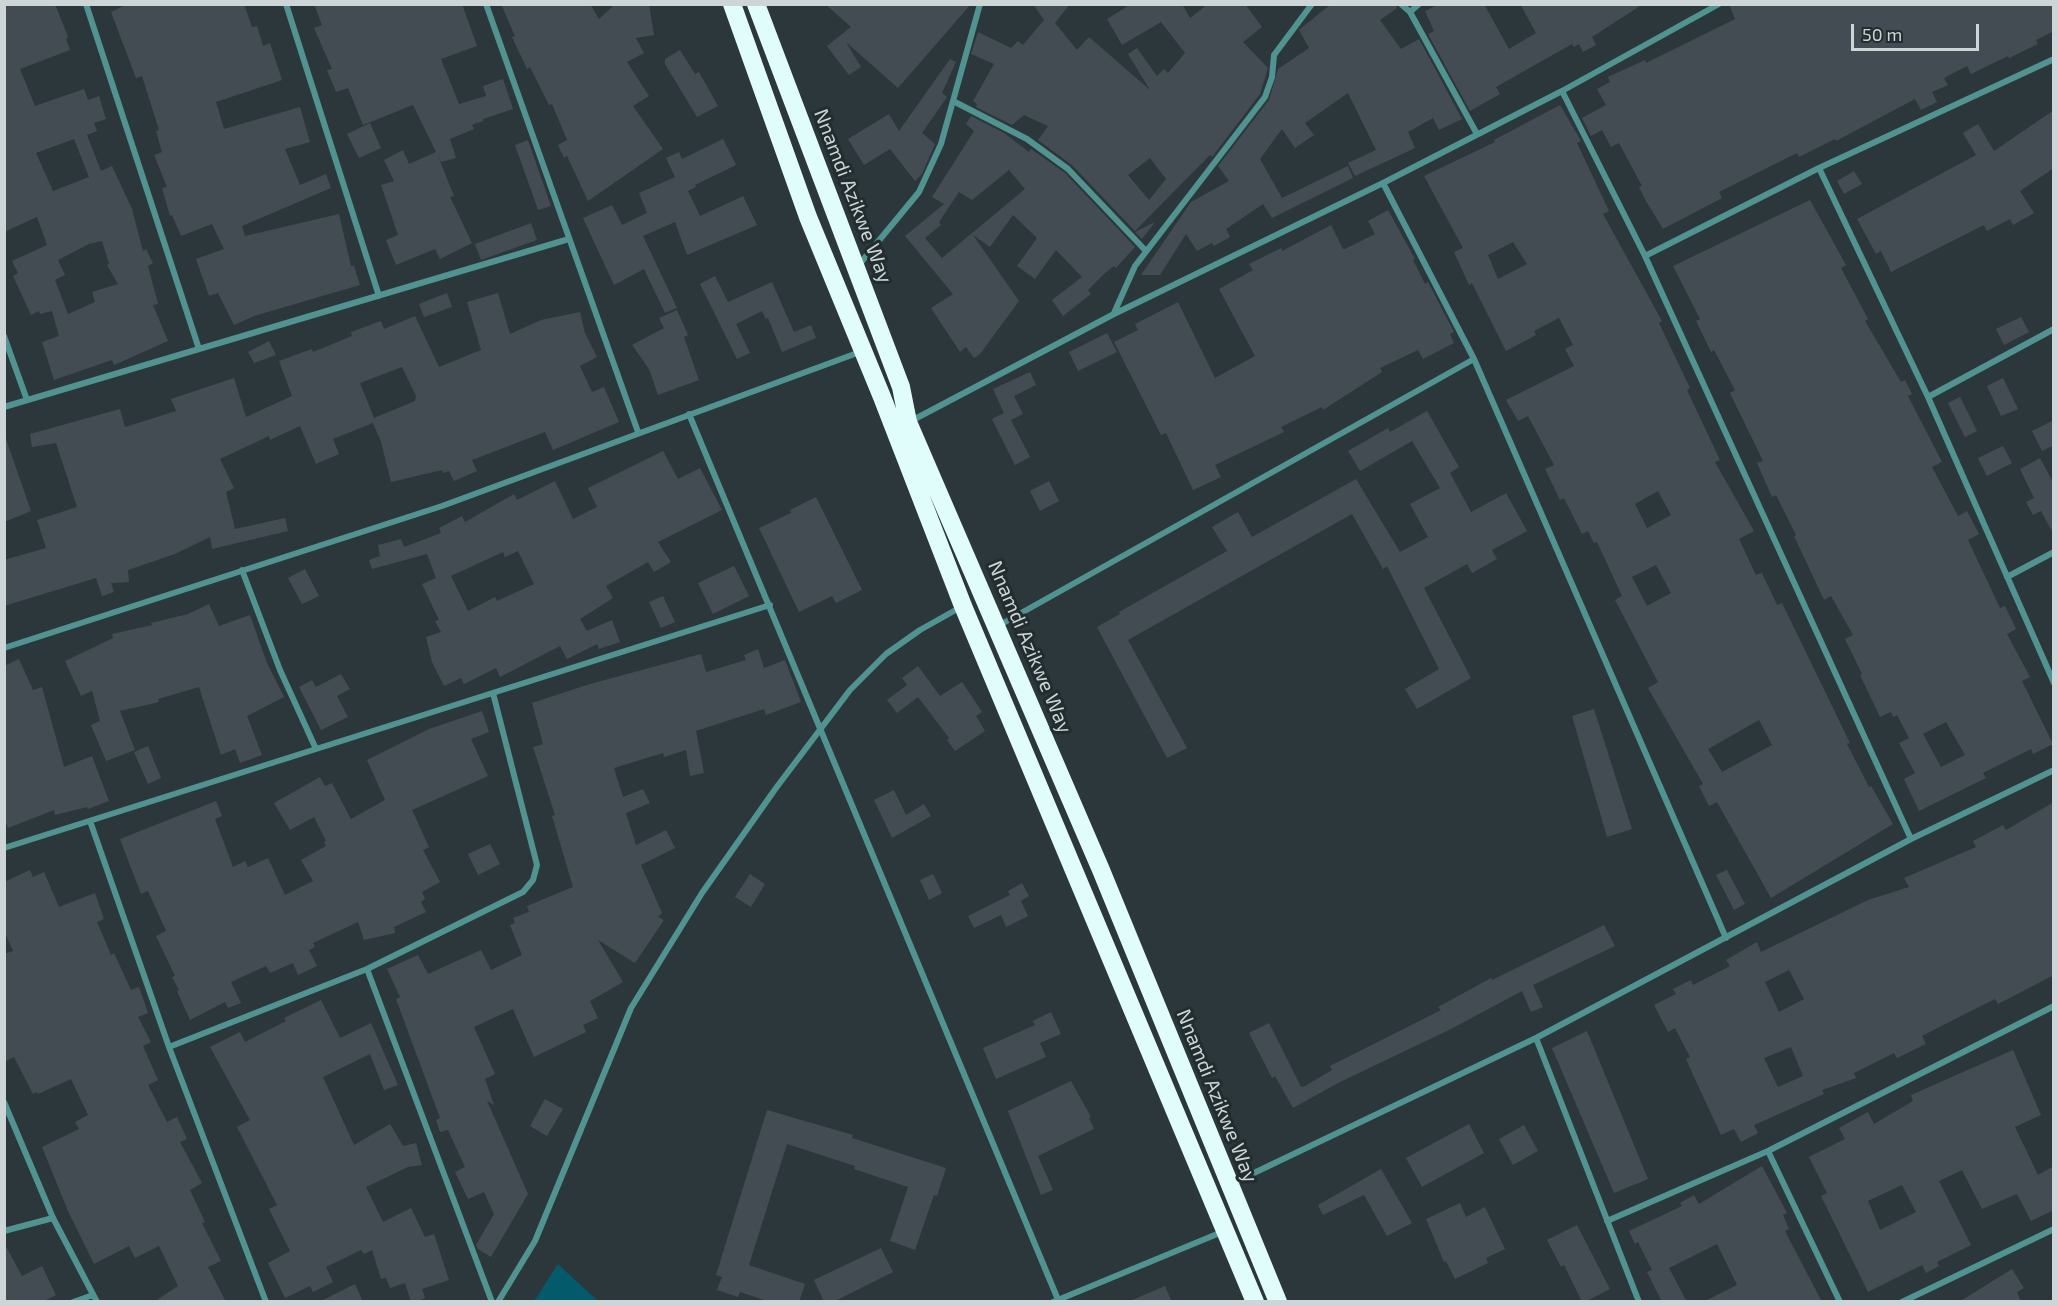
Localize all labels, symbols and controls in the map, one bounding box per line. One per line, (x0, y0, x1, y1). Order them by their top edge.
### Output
scale bar (1854, 12, 1982, 50)
text: 50 m (1862, 23, 1902, 45)
street label: Nnamdi Azikwe Way (809, 105, 897, 287)
street label: Nnamdi Azikwe Way (983, 557, 1077, 737)
street label: Nnamdi Azikwe Way (1171, 1006, 1263, 1186)

